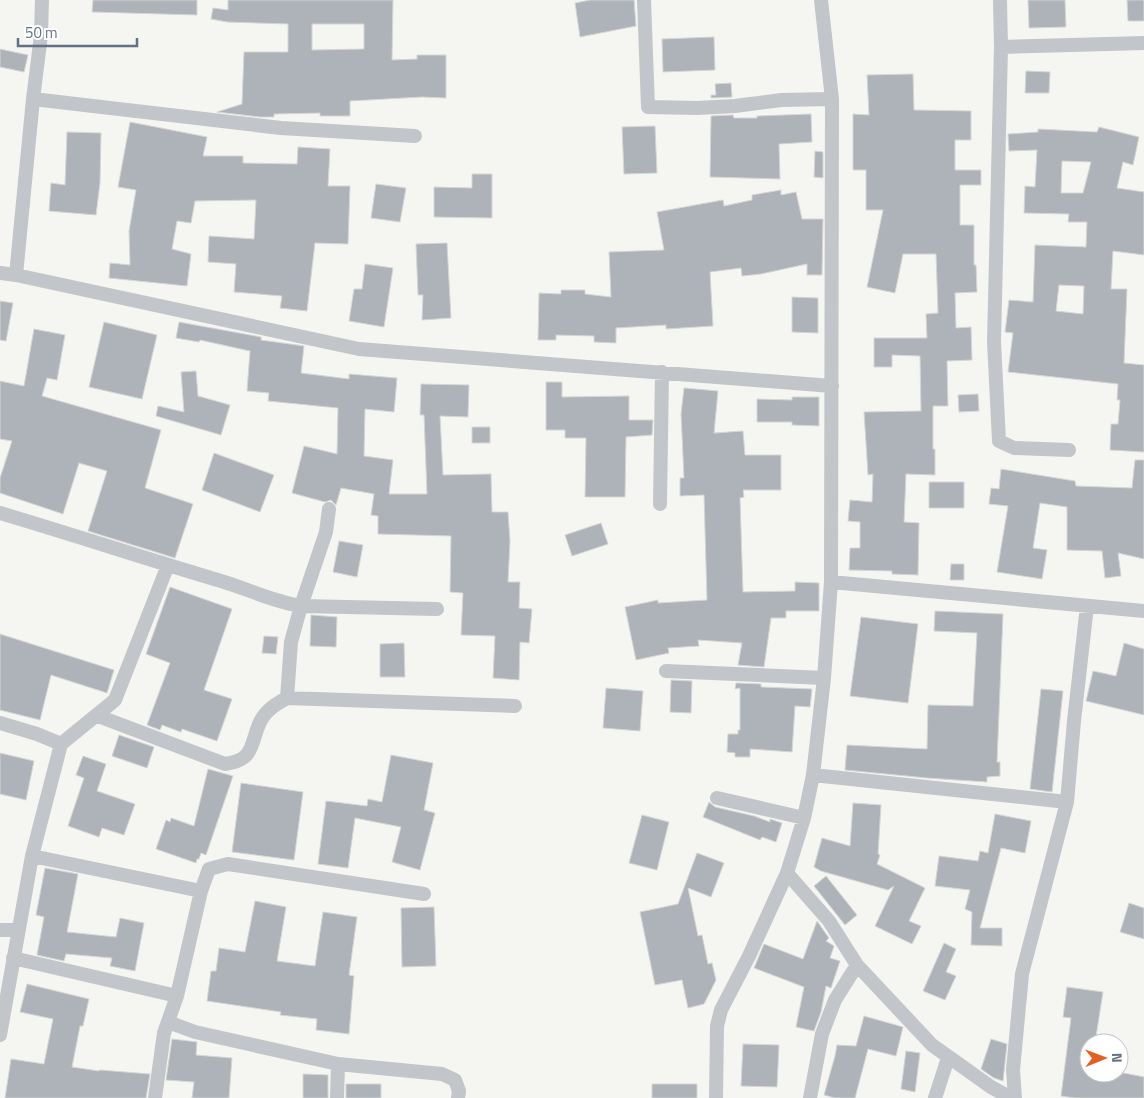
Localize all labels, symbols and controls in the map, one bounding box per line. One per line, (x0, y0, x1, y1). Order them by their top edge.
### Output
scale bar (18, 15, 136, 47)
text: 50 m (25, 21, 58, 44)
north arrow (1079, 1033, 1129, 1083)
text: N (1107, 1053, 1128, 1063)

